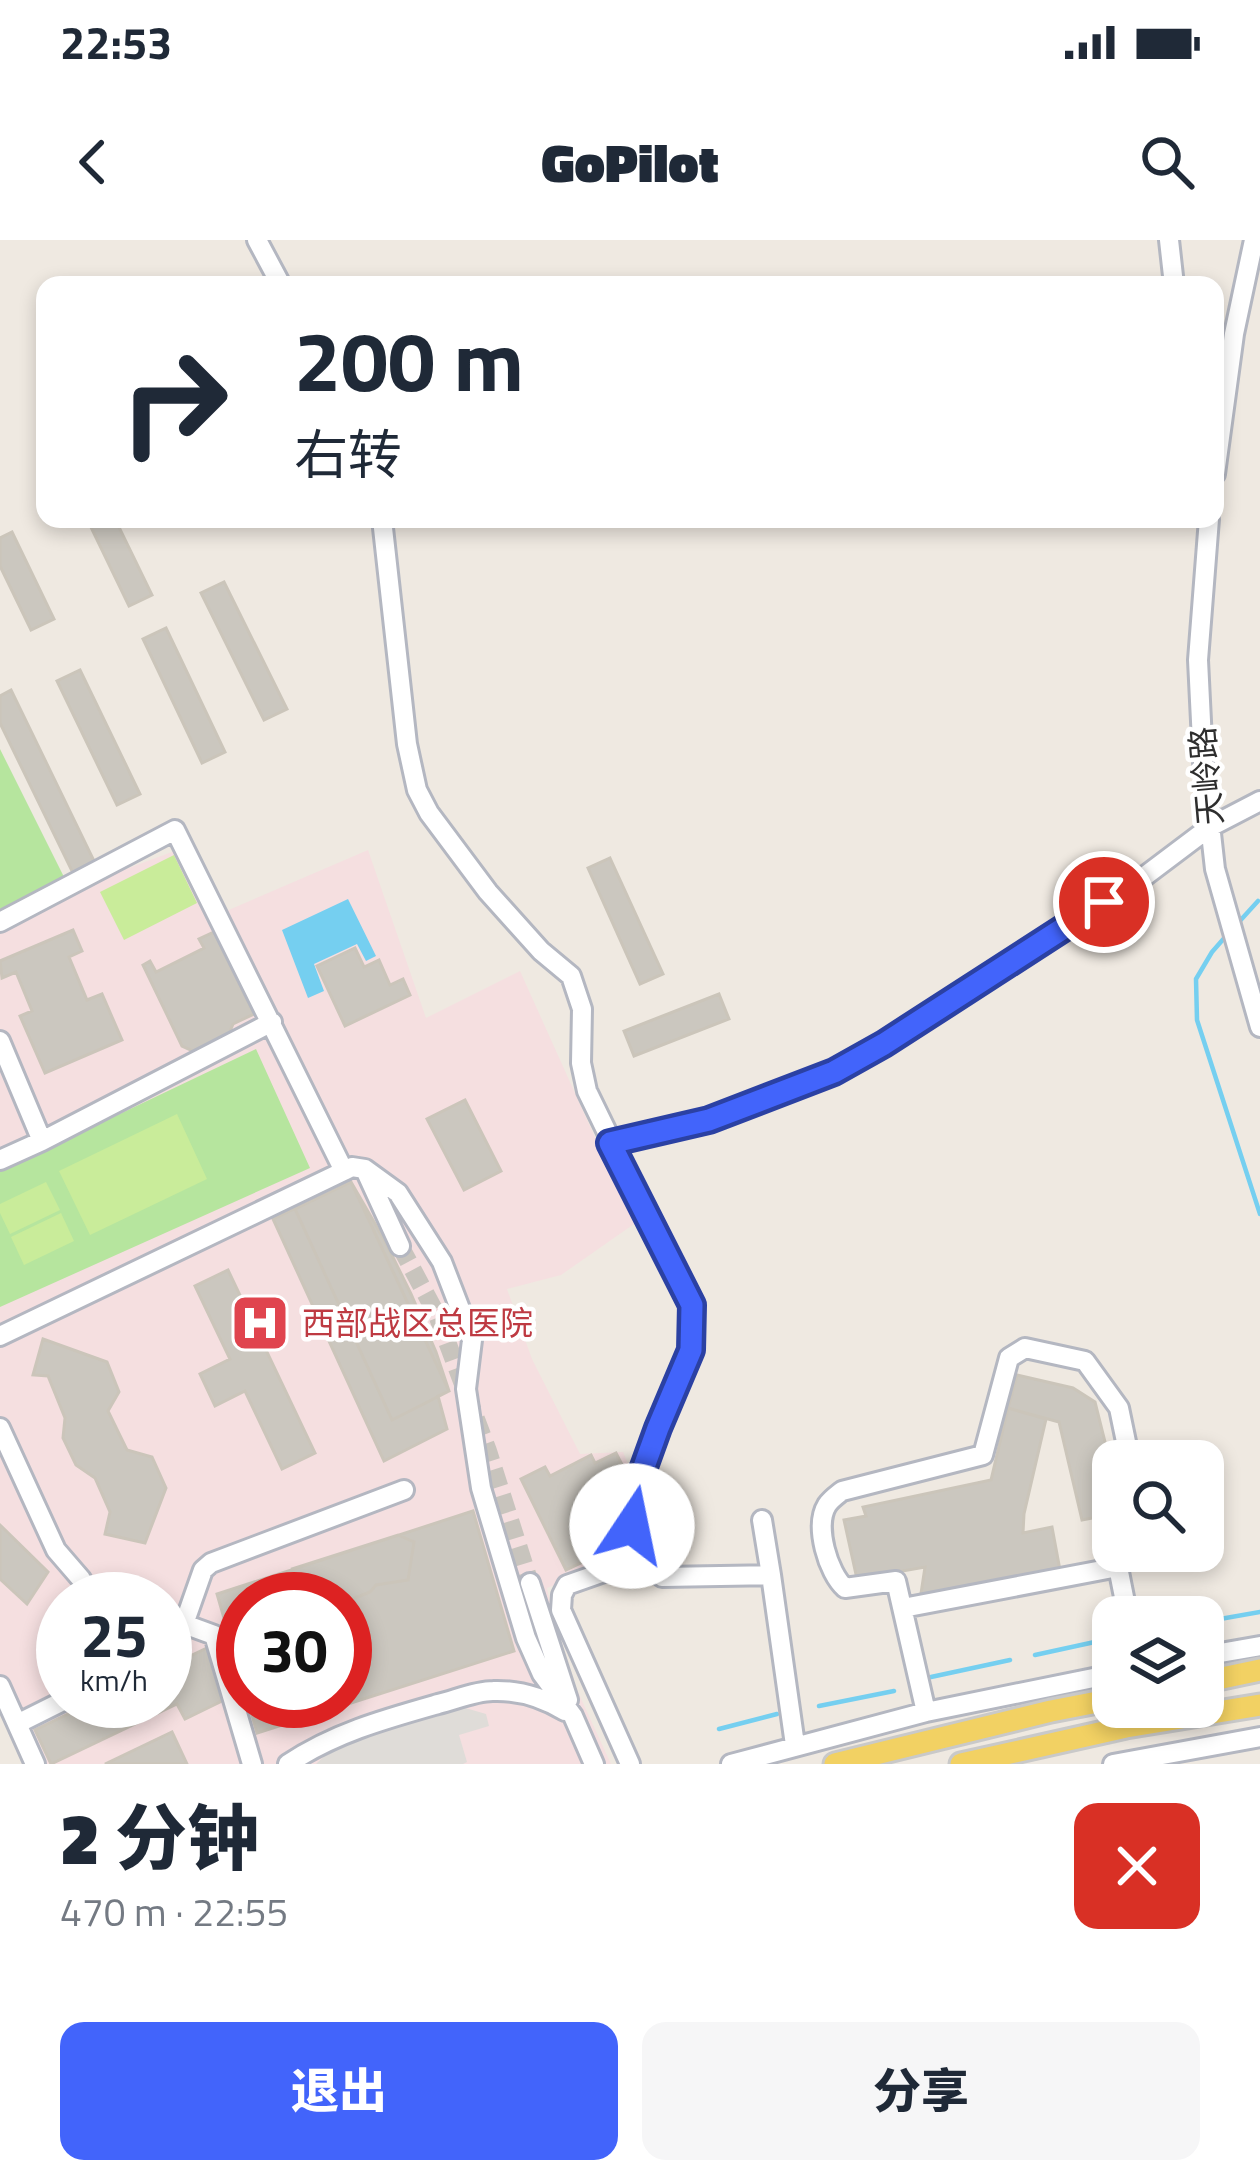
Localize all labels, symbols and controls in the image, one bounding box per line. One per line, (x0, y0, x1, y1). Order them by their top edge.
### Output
text: 22:53 (60, 8, 172, 76)
text: GoPilot (541, 121, 719, 203)
icon: back (60, 129, 126, 195)
icon: search (1134, 129, 1200, 195)
text: 200 m (294, 296, 524, 424)
icon: right (96, 324, 252, 480)
text: 右转 (294, 413, 402, 495)
street label: 天岭路 (1177, 725, 1235, 827)
pin (1053, 851, 1155, 953)
icon: arrive (1071, 869, 1137, 935)
hospital icon: 西部战区总医院 (229, 1292, 291, 1354)
place label: 西部战区总医院 (302, 1298, 533, 1348)
map controls (1092, 1440, 1224, 1728)
button: search (1092, 1440, 1224, 1572)
position arrow (569, 1463, 695, 1589)
speed limit sign: 30 (216, 1572, 372, 1728)
text: 25 (80, 1589, 148, 1680)
button: layers (1092, 1596, 1224, 1728)
text: km/h (80, 1657, 148, 1703)
text: 2 分钟 (60, 1782, 259, 1892)
button: close (1074, 1803, 1200, 1929)
text: 470 m · 22:55 (60, 1882, 288, 1941)
button: 退出 (60, 2022, 618, 2160)
button: 分享 (642, 2022, 1200, 2160)

